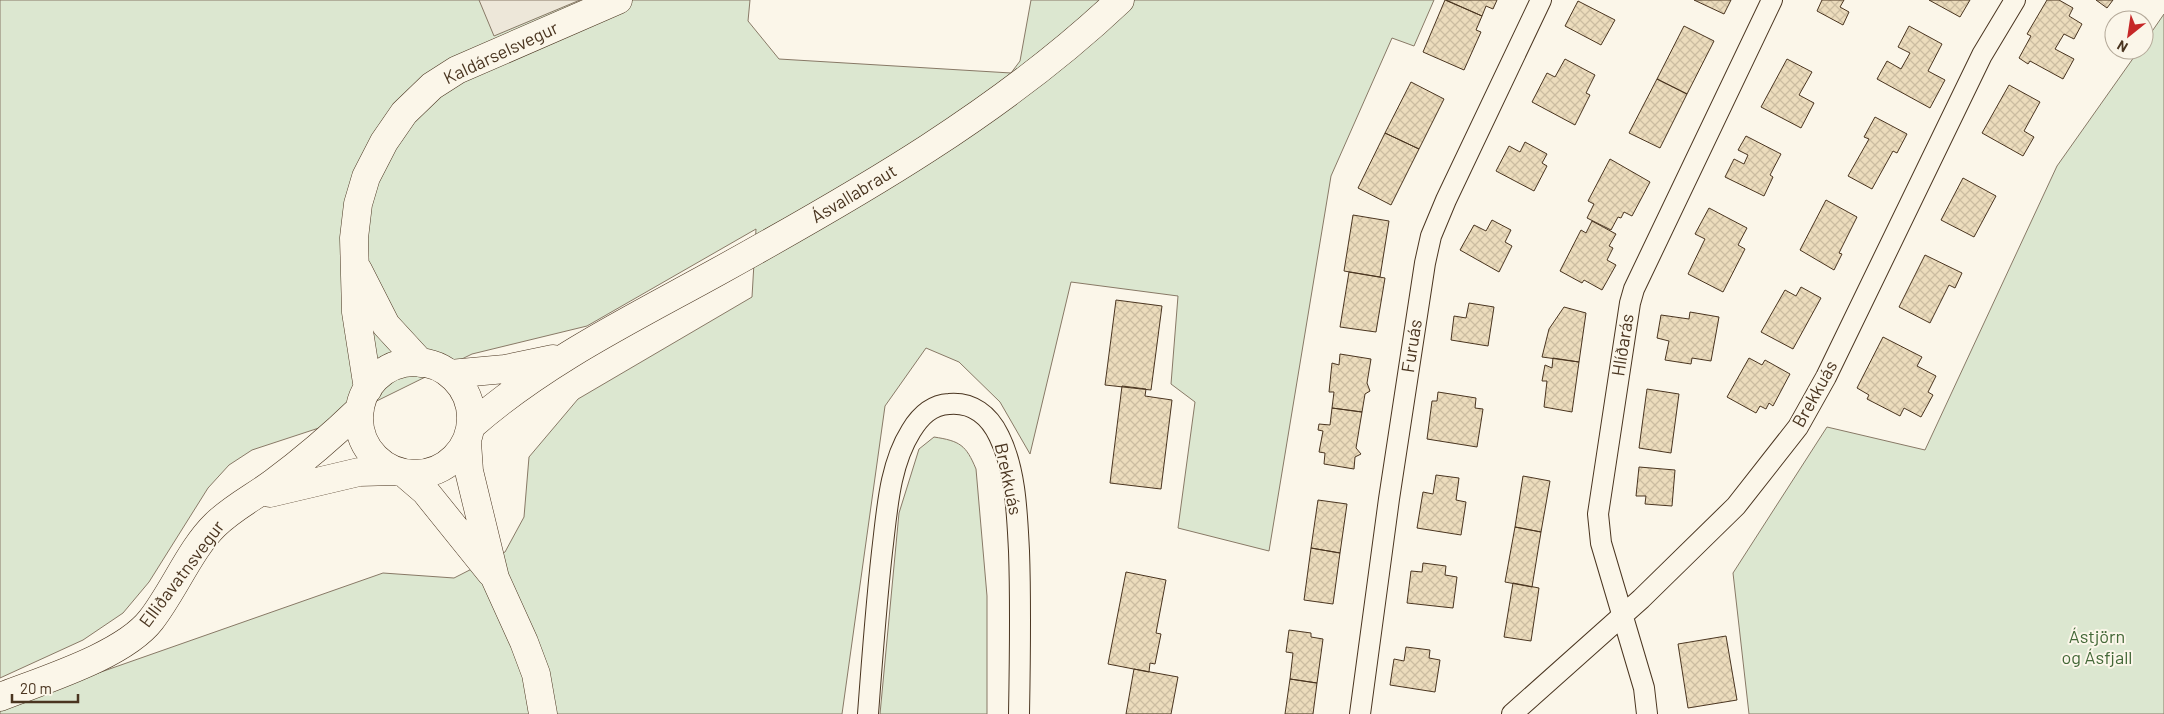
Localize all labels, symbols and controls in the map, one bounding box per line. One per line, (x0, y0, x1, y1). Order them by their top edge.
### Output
north arrow (2104, 10, 2154, 60)
street label: Kaldárselsvegur (440, 16, 562, 88)
text: N (2114, 37, 2131, 56)
street label: Ásvallabraut (807, 159, 900, 227)
street label: Hlíðarás (1606, 312, 1638, 378)
street label: Furuás (1396, 318, 1426, 374)
street label: Brekkuás (1787, 356, 1841, 431)
street label: Brekkuás (991, 441, 1027, 517)
street label: Elliðavatnsvegur (134, 515, 229, 631)
park label: Ástjörn og Ásfjall (2062, 625, 2132, 668)
scale bar (12, 672, 79, 704)
text: 20 m (20, 679, 52, 697)

